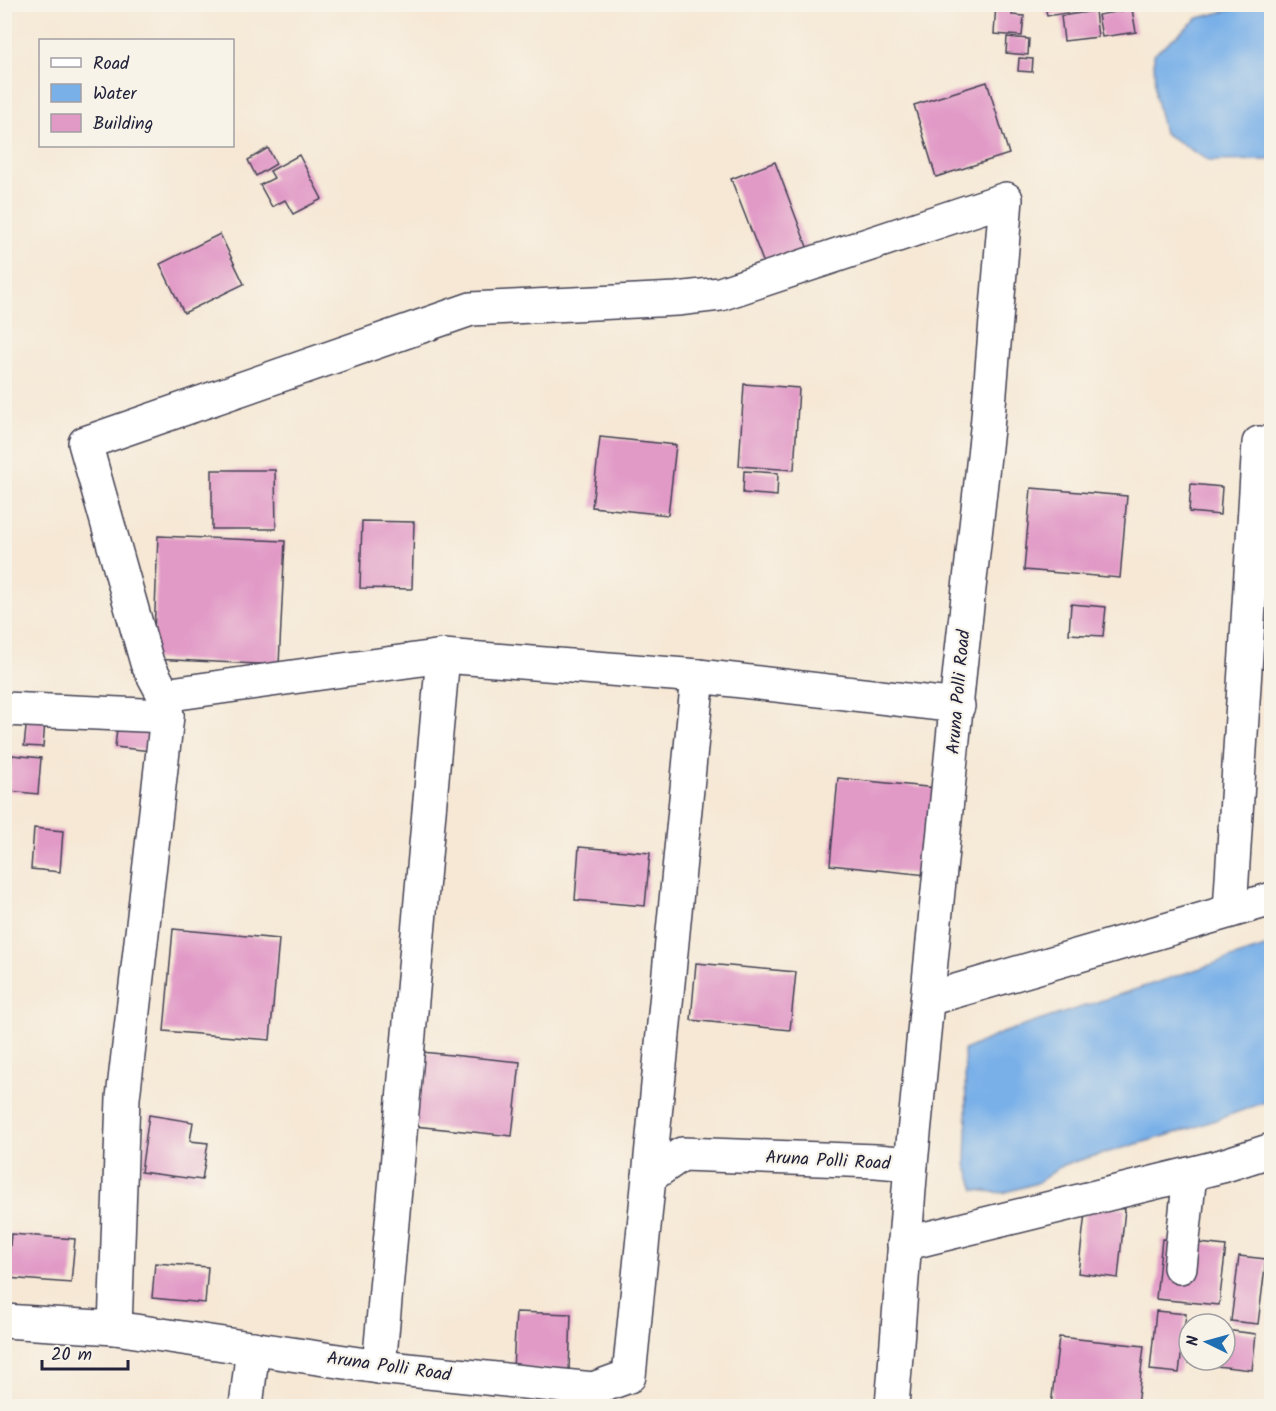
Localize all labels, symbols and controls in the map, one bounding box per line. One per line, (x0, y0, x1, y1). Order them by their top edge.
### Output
legend (39, 39, 234, 147)
text: Road (93, 50, 130, 79)
text: Water (93, 80, 138, 109)
text: Building (93, 110, 153, 139)
street label: Aruna Polli Road (940, 628, 979, 756)
street label: Aruna Polli Road (765, 1144, 892, 1179)
north arrow (1177, 1312, 1237, 1372)
scale bar (42, 1333, 128, 1371)
text: N (1181, 1335, 1206, 1347)
text: 20 m (51, 1341, 92, 1370)
street label: Aruna Polli Road (325, 1344, 454, 1391)

